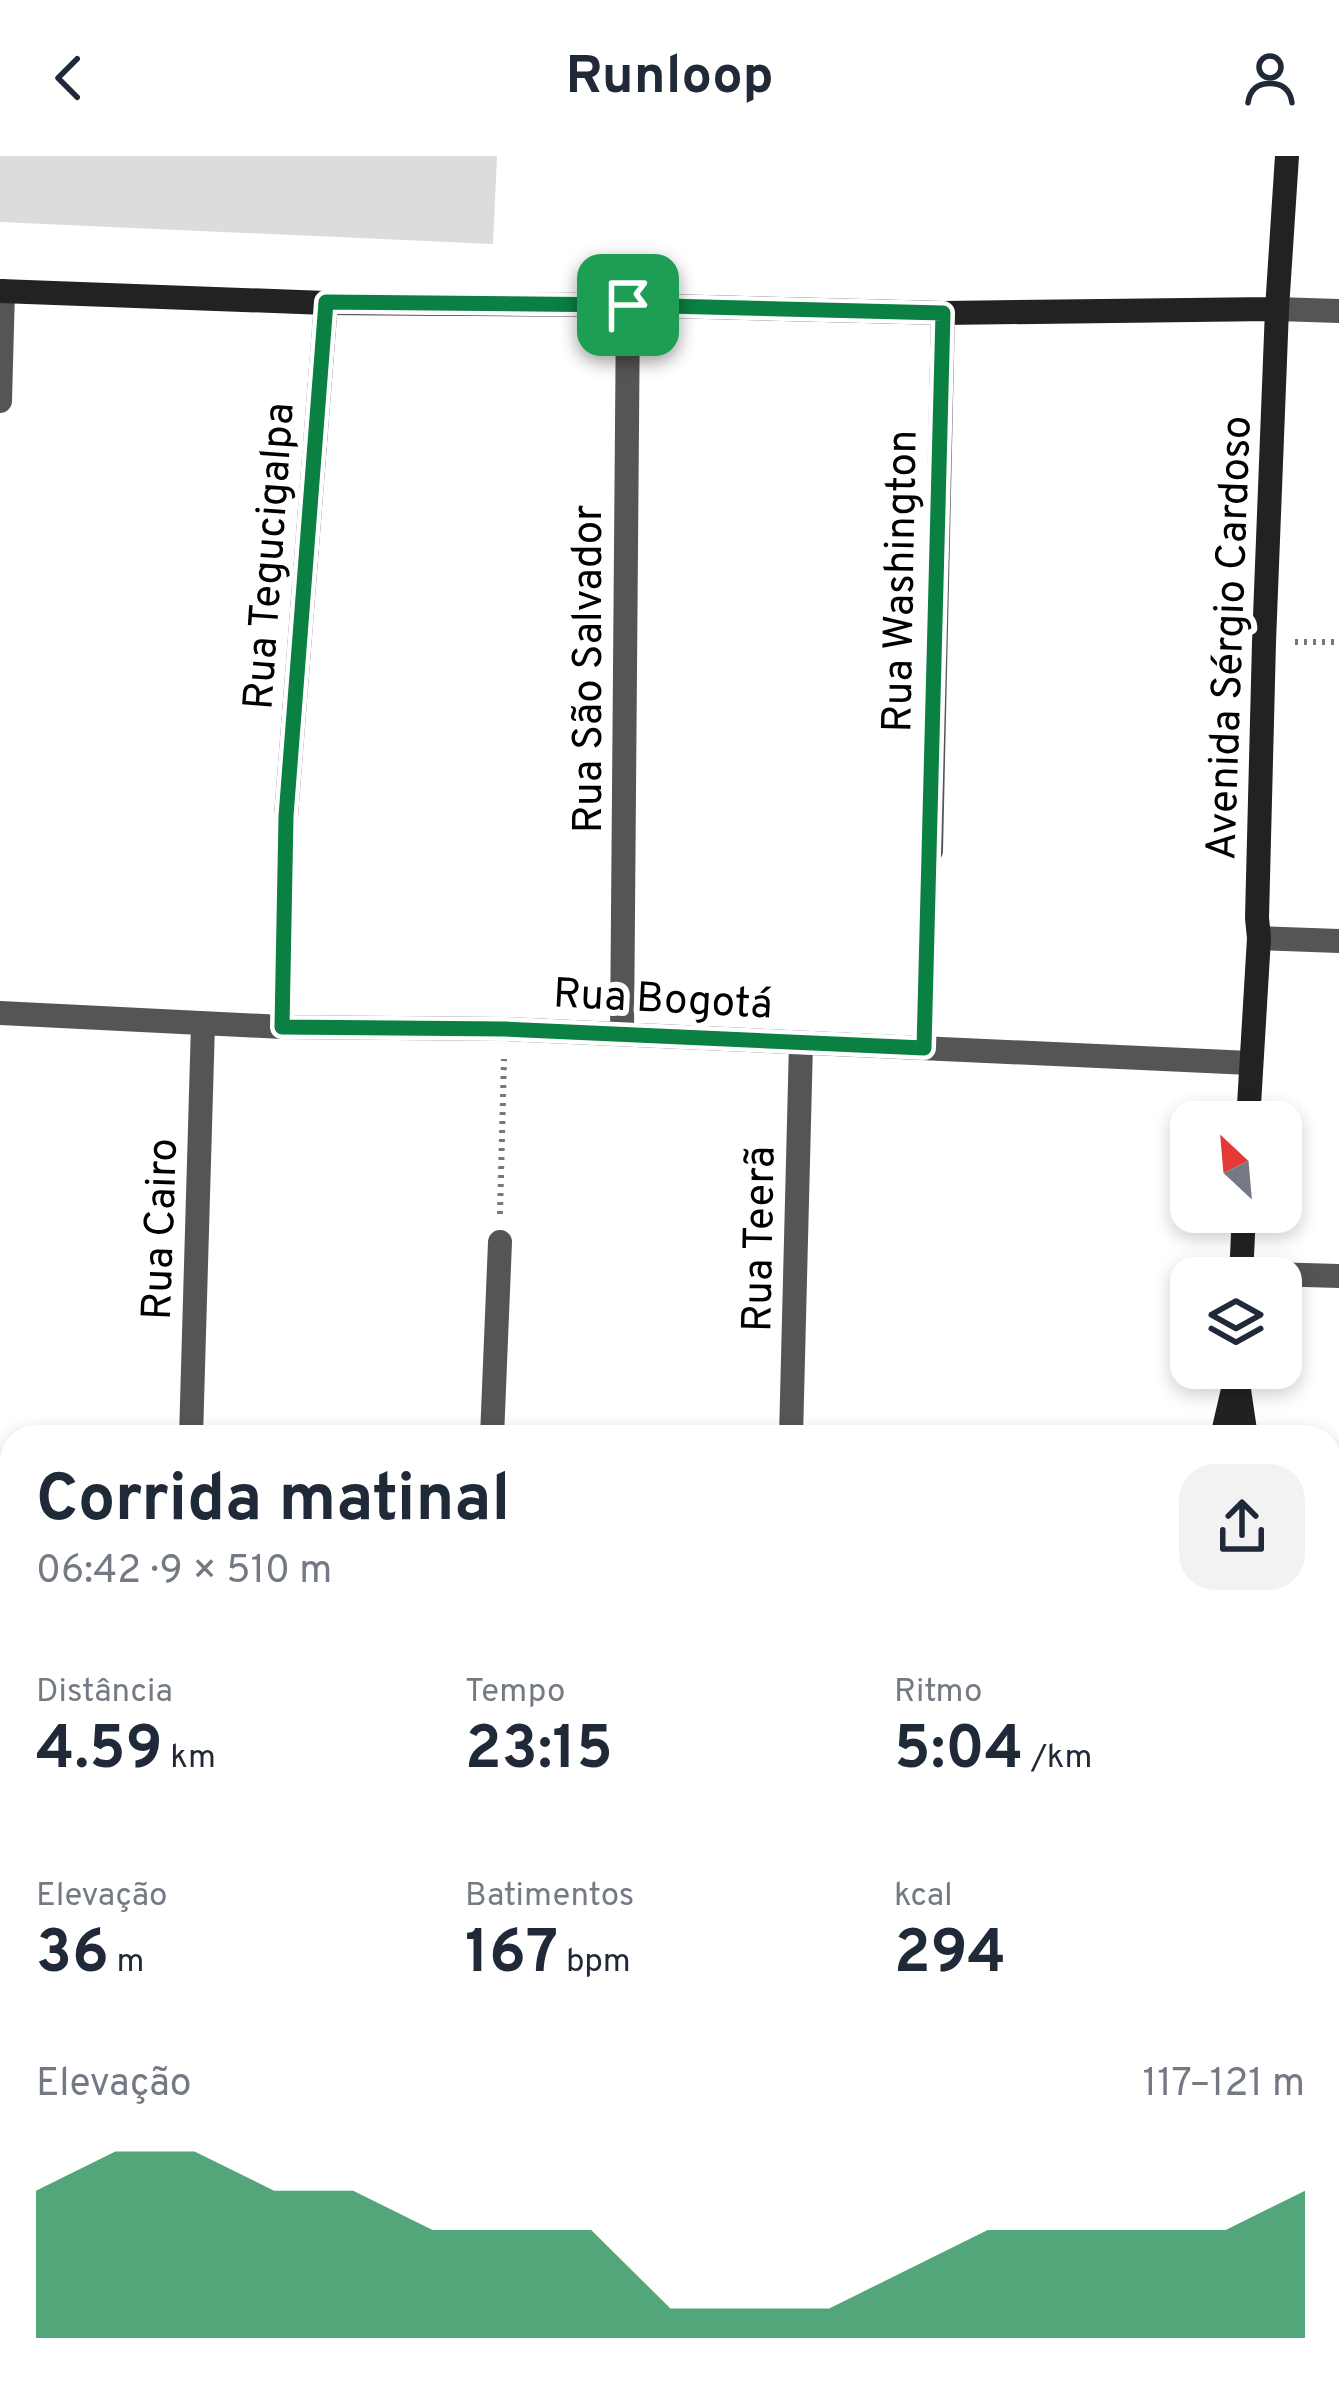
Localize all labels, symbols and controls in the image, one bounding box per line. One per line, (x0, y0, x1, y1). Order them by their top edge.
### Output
text: Runloop (565, 44, 774, 113)
icon: back (36, 45, 102, 111)
icon: person (1237, 45, 1303, 111)
pin (577, 254, 679, 356)
icon: arrive (595, 272, 661, 338)
street label: Rua Tegucigalpa (234, 401, 309, 712)
street label: Avenida Sérgio Cardoso (1197, 415, 1266, 861)
street label: Rua Washington (873, 429, 932, 733)
street label: Rua São Salvador (564, 505, 617, 833)
street label: Rua Bogotá (552, 969, 774, 1034)
north arrow (1170, 1101, 1302, 1233)
map controls (1170, 1101, 1302, 1389)
street label: Rua Cairo (133, 1137, 192, 1321)
street label: Rua Teerã (733, 1146, 790, 1333)
button: layers (1170, 1257, 1302, 1389)
text: Corrida matinal (36, 1461, 511, 1544)
button: share (1179, 1464, 1305, 1590)
text: 06:42 · 9 × 510 m (36, 1548, 332, 1597)
text: Distância (36, 1672, 173, 1714)
text: Tempo (465, 1672, 565, 1714)
text: Ritmo (894, 1672, 982, 1714)
text: 4.59 (36, 1714, 163, 1790)
text: 23:15 (465, 1714, 613, 1790)
text: 5:04 (894, 1714, 1023, 1790)
text: km (163, 1738, 216, 1780)
text: /km (1023, 1738, 1093, 1780)
text: Elevação (36, 1876, 168, 1918)
text: Batimentos (465, 1876, 634, 1918)
text: kcal (894, 1876, 953, 1918)
text: 36 (36, 1918, 109, 1994)
text: 167 (465, 1918, 558, 1994)
text: 294 (894, 1918, 1006, 1994)
text: m (109, 1942, 145, 1984)
text: bpm (558, 1942, 631, 1984)
text: Elevação (36, 2061, 191, 2110)
text: 117–121 m (1143, 2061, 1305, 2110)

